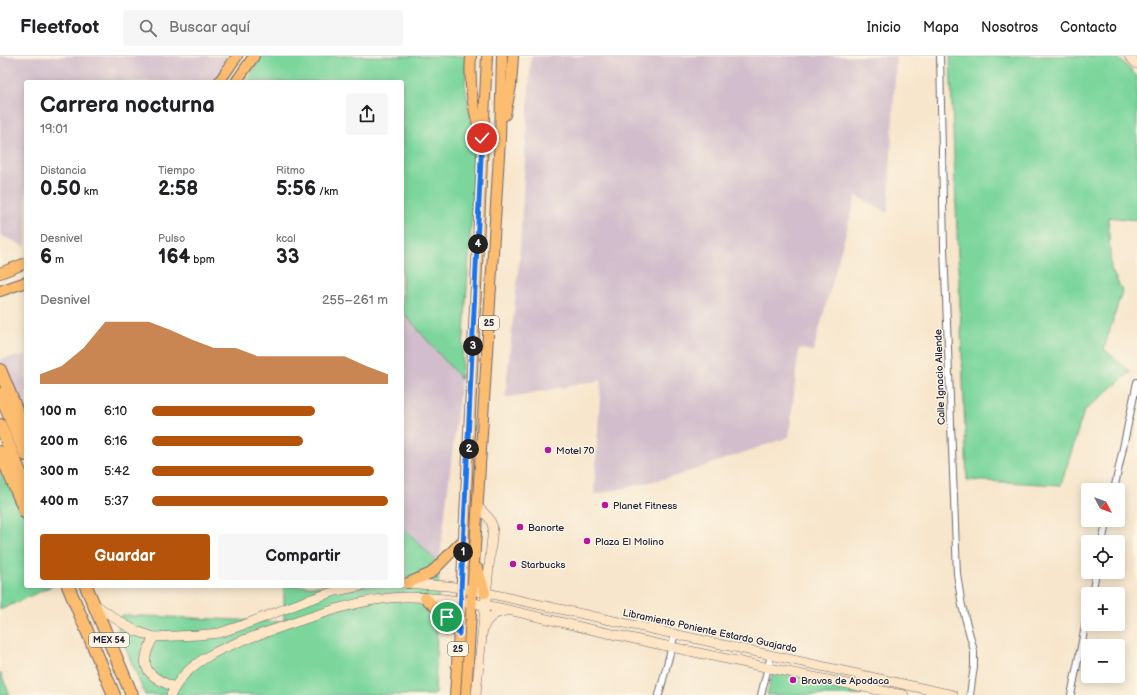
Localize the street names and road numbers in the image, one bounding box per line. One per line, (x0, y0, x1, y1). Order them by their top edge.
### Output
road number: 25 (479, 316, 499, 330)
street label: Calle Ignacio Allende (932, 329, 948, 425)
street label: Libramiento Poniente Estardo Guajardo (622, 607, 798, 655)
road number: MEX 54 (89, 633, 129, 647)
road number: 25 (448, 642, 468, 656)

